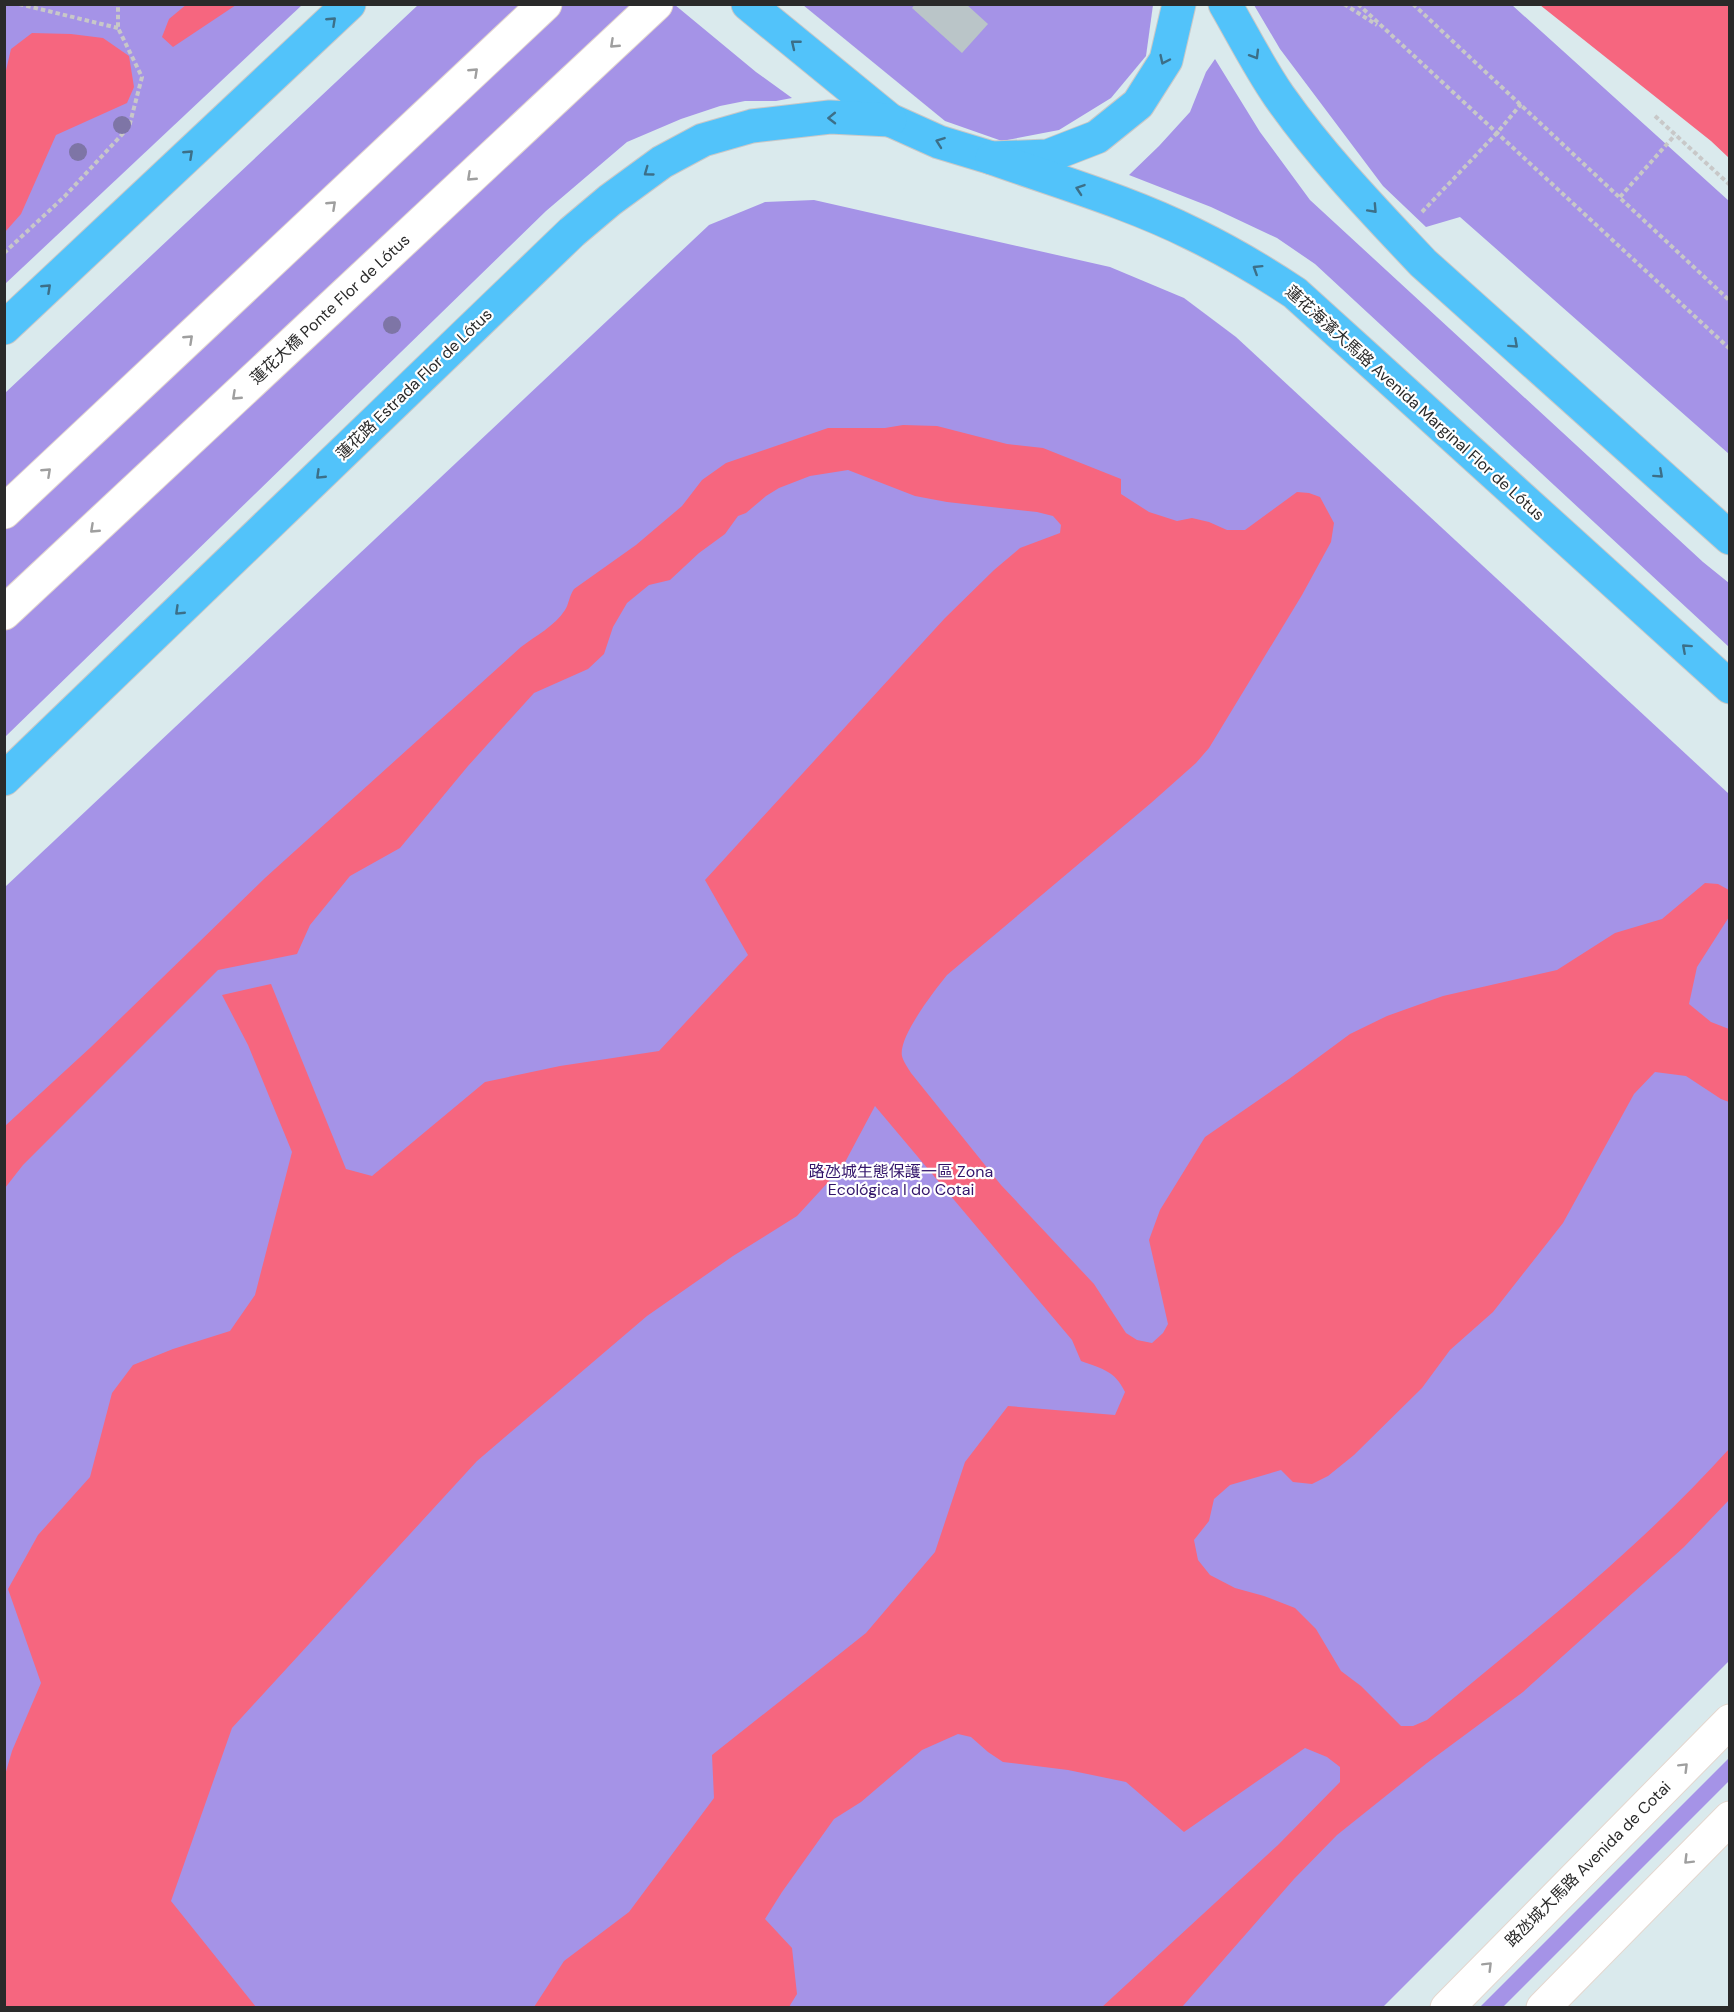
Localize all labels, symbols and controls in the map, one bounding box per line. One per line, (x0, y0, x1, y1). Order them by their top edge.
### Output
one-way arrow (325, 17, 335, 28)
one-way arrow (610, 37, 621, 48)
one-way arrow (791, 41, 802, 52)
one-way arrow (1248, 49, 1259, 59)
one-way arrow (1160, 54, 1172, 65)
one-way arrow (466, 68, 477, 79)
one-way arrow (827, 112, 836, 124)
one-way arrow (935, 136, 946, 149)
one-way arrow (183, 150, 193, 161)
one-way arrow (643, 165, 654, 176)
one-way arrow (467, 170, 478, 181)
one-way arrow (1075, 183, 1086, 196)
one-way arrow (325, 201, 335, 212)
one-way arrow (1366, 203, 1377, 213)
street label: 蓮花大橋 Ponte Flor de Lótus (246, 229, 414, 389)
one-way arrow (1253, 264, 1263, 276)
street label: 蓮花海濱大馬路 Avenida Marginal Flor de Lótus (1281, 281, 1549, 525)
one-way arrow (40, 284, 51, 295)
street label: 蓮花路 Estrada Flor de Lótus (332, 304, 496, 464)
one-way arrow (182, 335, 193, 346)
one-way arrow (1507, 337, 1518, 348)
one-way arrow (233, 389, 244, 400)
one-way arrow (1652, 467, 1663, 478)
one-way arrow (41, 468, 51, 479)
one-way arrow (316, 468, 327, 479)
one-way arrow (90, 522, 101, 533)
one-way arrow (176, 603, 187, 614)
one-way arrow (1682, 644, 1693, 655)
park label: 路氹城生態保護一區 Zona Ecológica I do Cotai (809, 1161, 993, 1200)
one-way arrow (1676, 1764, 1687, 1775)
street label: 路氹城大馬路 Avenida de Cotai (1501, 1777, 1675, 1951)
one-way arrow (1685, 1853, 1695, 1864)
one-way arrow (1481, 1962, 1492, 1972)

